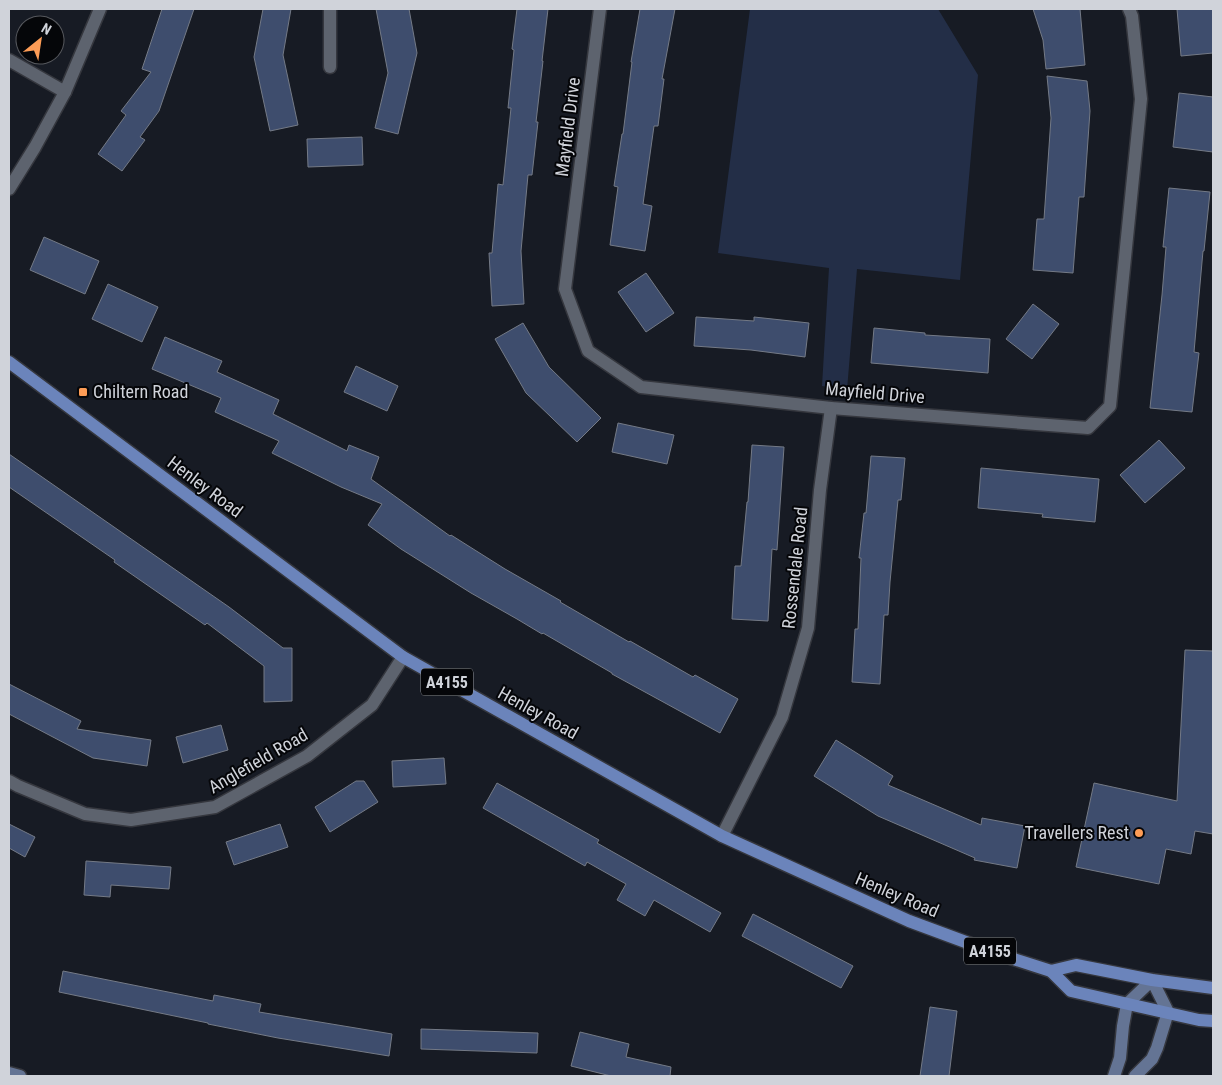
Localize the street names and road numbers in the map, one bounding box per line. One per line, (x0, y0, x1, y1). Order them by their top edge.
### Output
street label: Mayfield Drive (551, 76, 584, 178)
street label: Mayfield Drive (824, 378, 926, 407)
street label: Henley Road (164, 452, 247, 522)
street label: Rossendale Road (778, 506, 811, 630)
road number: A4155 (421, 669, 473, 696)
street label: Henley Road (494, 682, 582, 743)
street label: Anglefield Road (204, 724, 311, 797)
street label: Henley Road (852, 868, 942, 922)
road number: A4155 (964, 938, 1016, 964)

